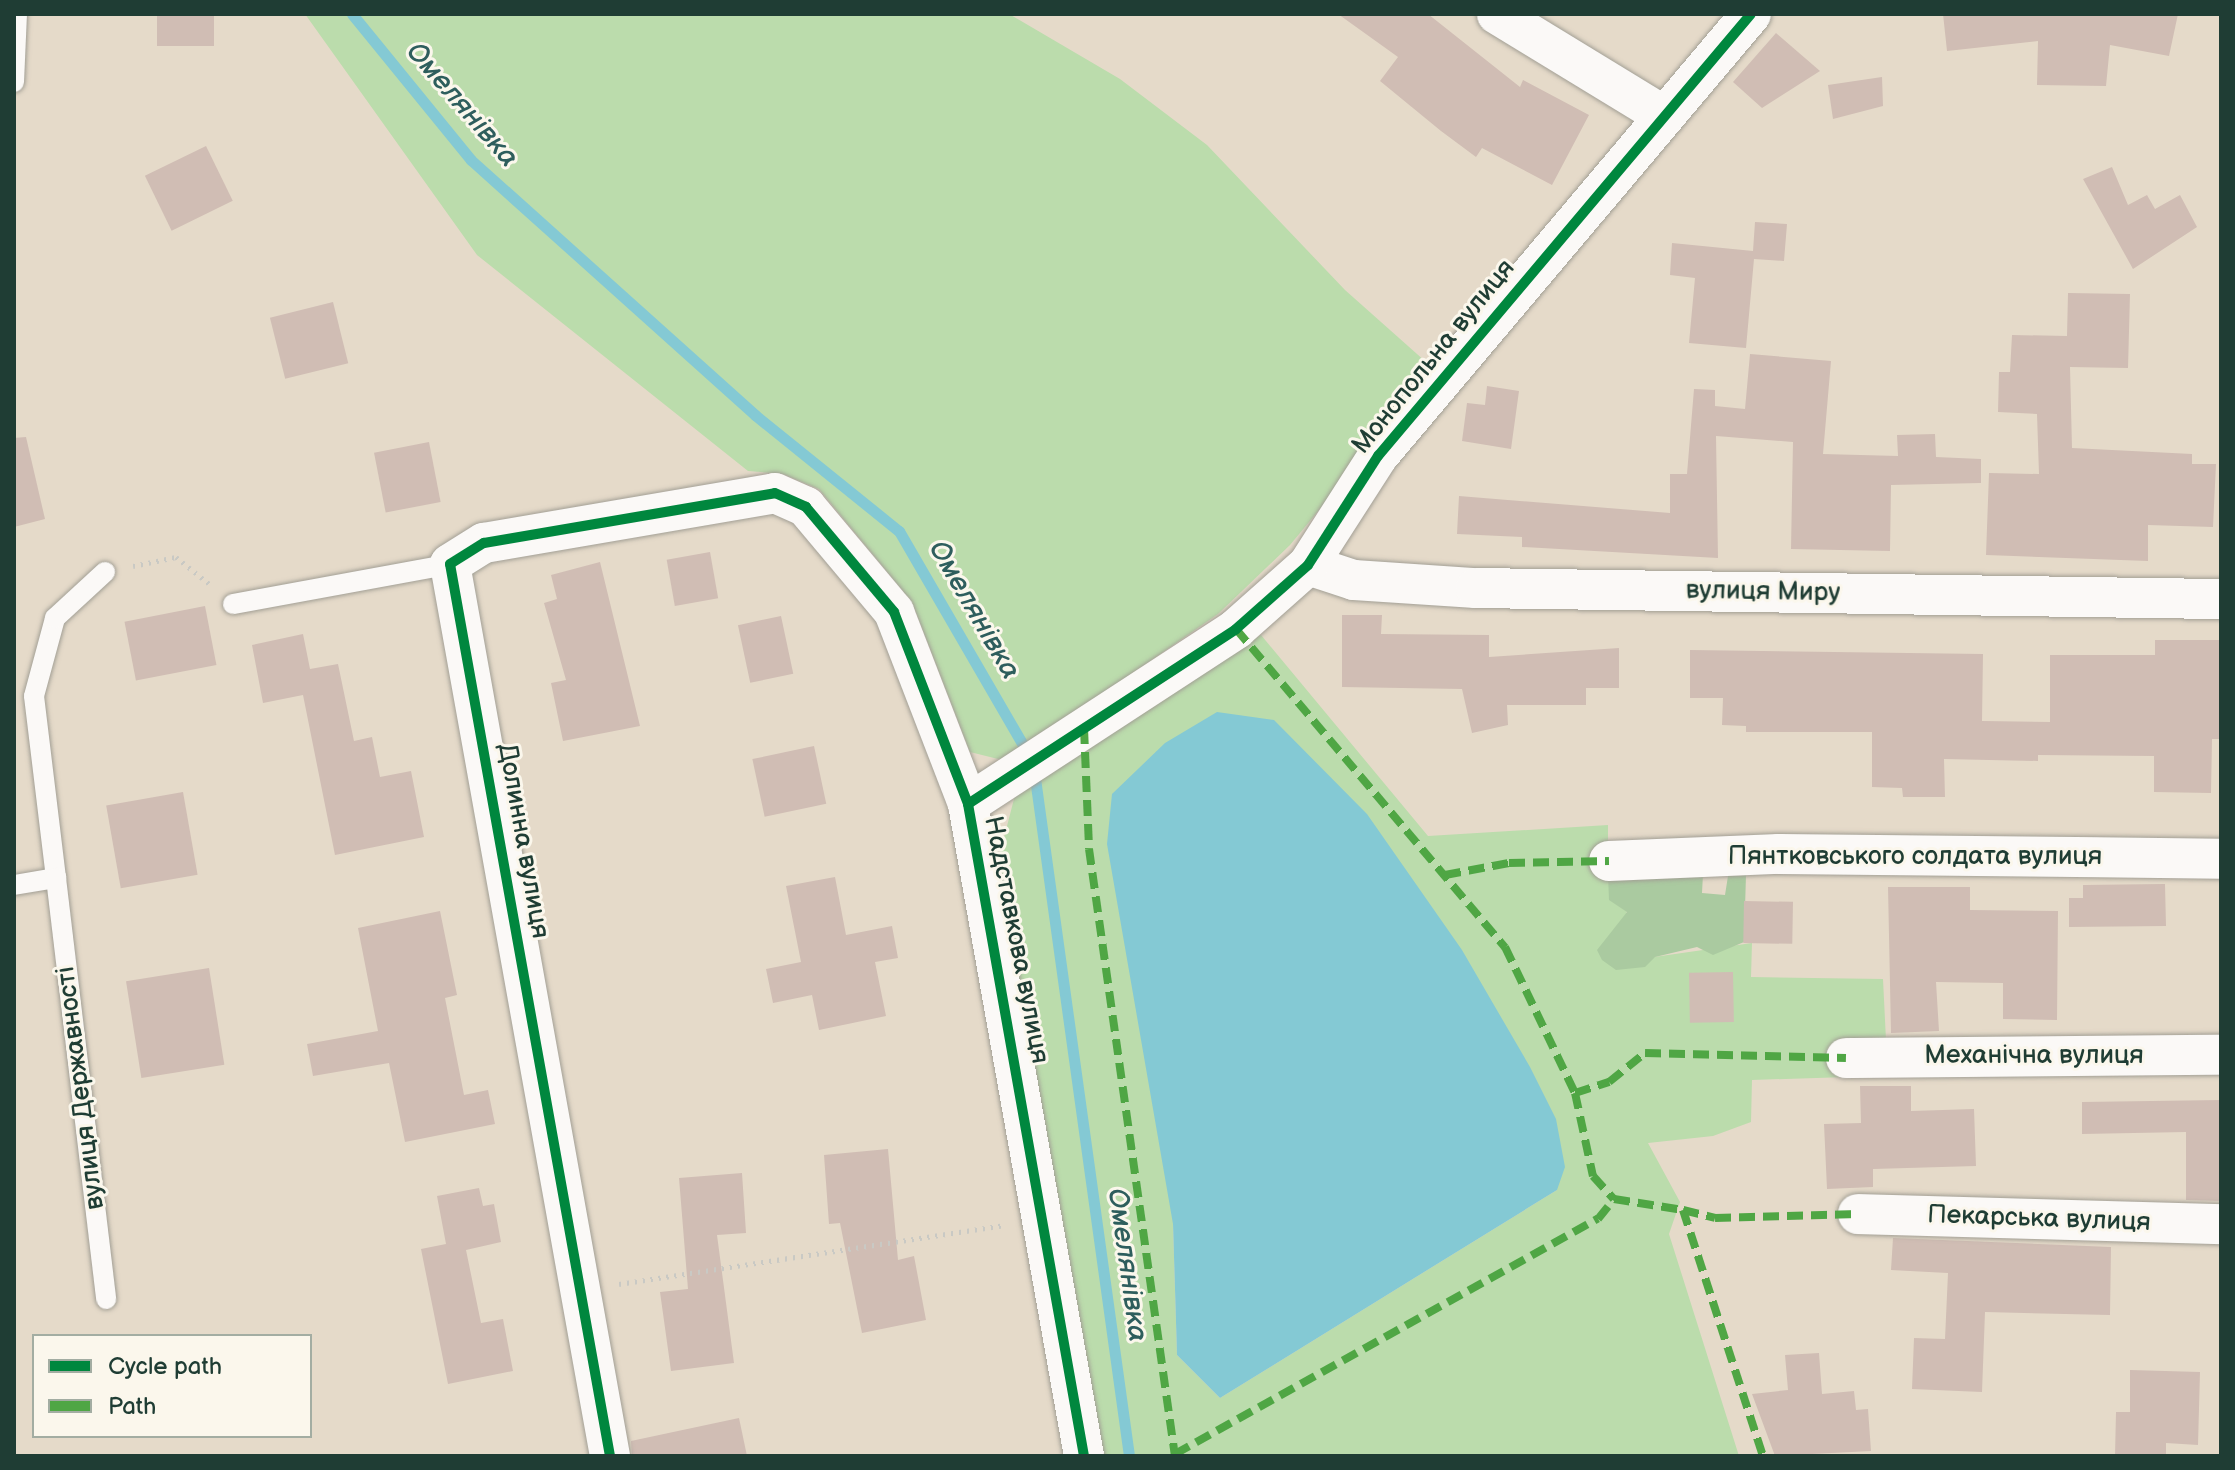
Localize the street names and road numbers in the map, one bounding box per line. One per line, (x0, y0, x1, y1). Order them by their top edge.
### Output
street label: Монопольна вулиця (1346, 253, 1522, 461)
street label: вулиця Миру (1685, 575, 1841, 609)
street label: Долинна вулиця (490, 741, 556, 941)
street label: Надставкова вулиця (977, 814, 1055, 1066)
street label: Пянтковського солдата вулиця (1728, 841, 2102, 873)
street label: вулиця Державності (51, 965, 111, 1211)
street label: Механічна вулиця (1924, 1040, 2144, 1072)
street label: Пекарська вулиця (1927, 1200, 2151, 1238)

